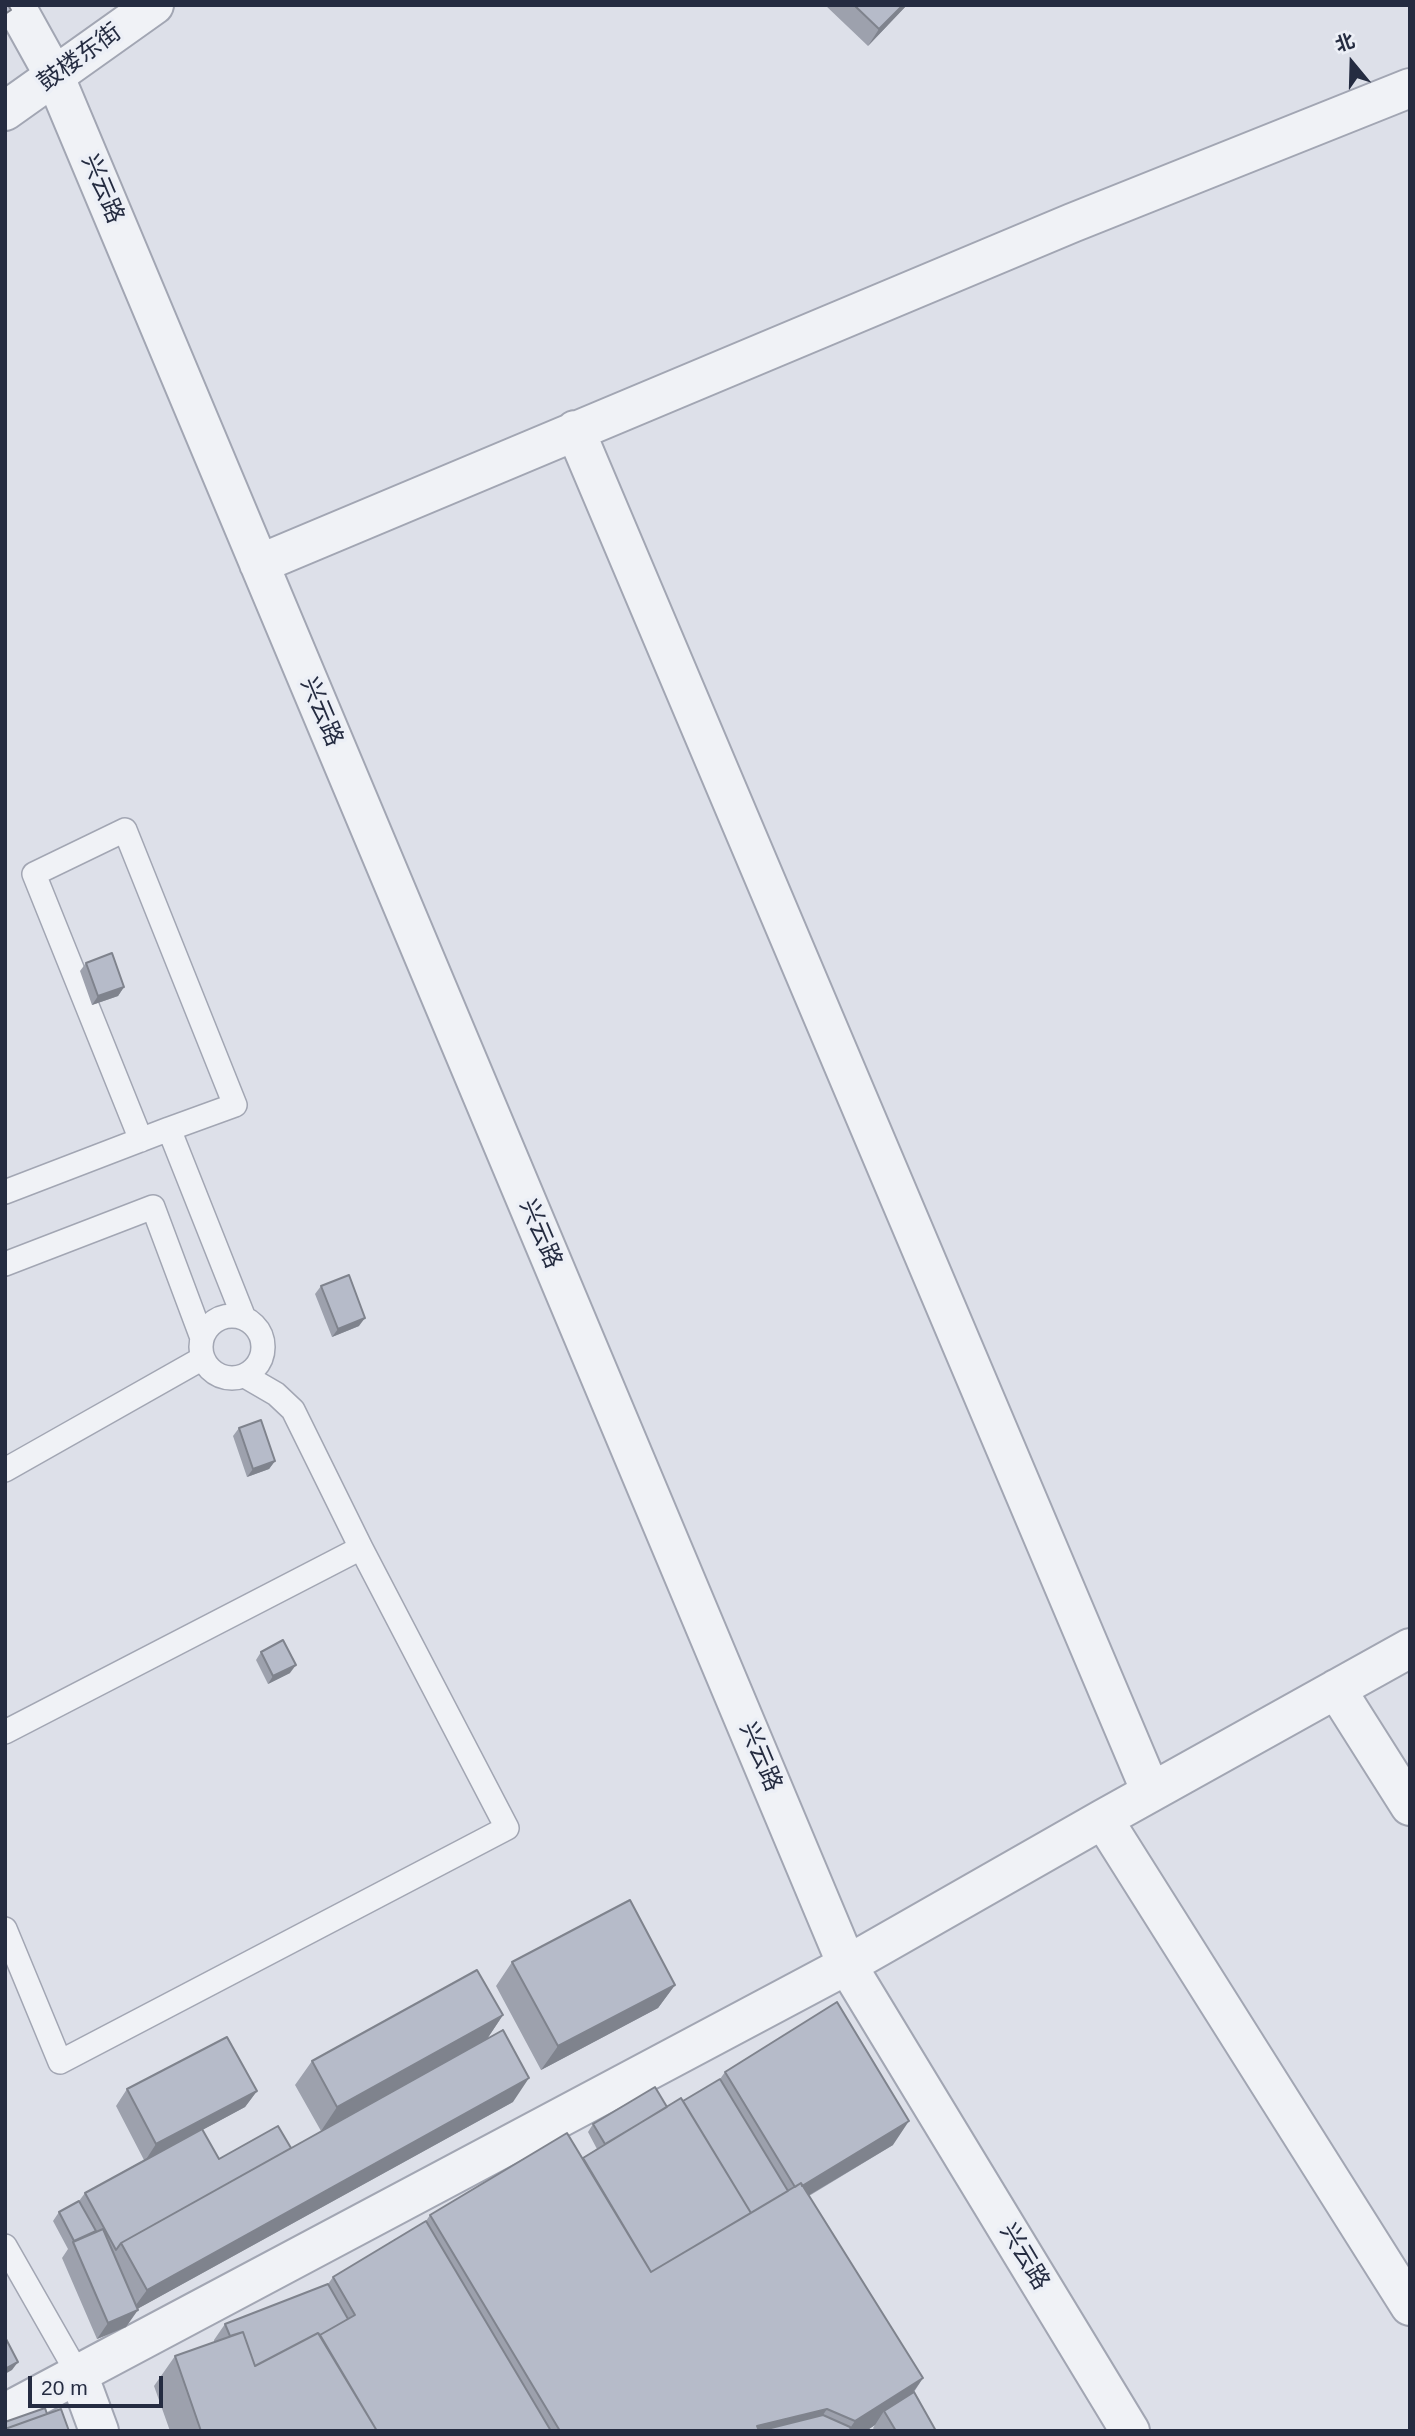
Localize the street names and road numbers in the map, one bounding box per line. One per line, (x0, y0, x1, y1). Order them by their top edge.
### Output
street label: 鼓楼东街 (33, 18, 127, 98)
street label: 兴云路 (75, 150, 129, 228)
street label: 兴云路 (294, 673, 348, 751)
street label: 兴云路 (513, 1195, 567, 1273)
street label: 兴云路 (733, 1718, 787, 1796)
street label: 兴云路 (993, 2219, 1055, 2295)

